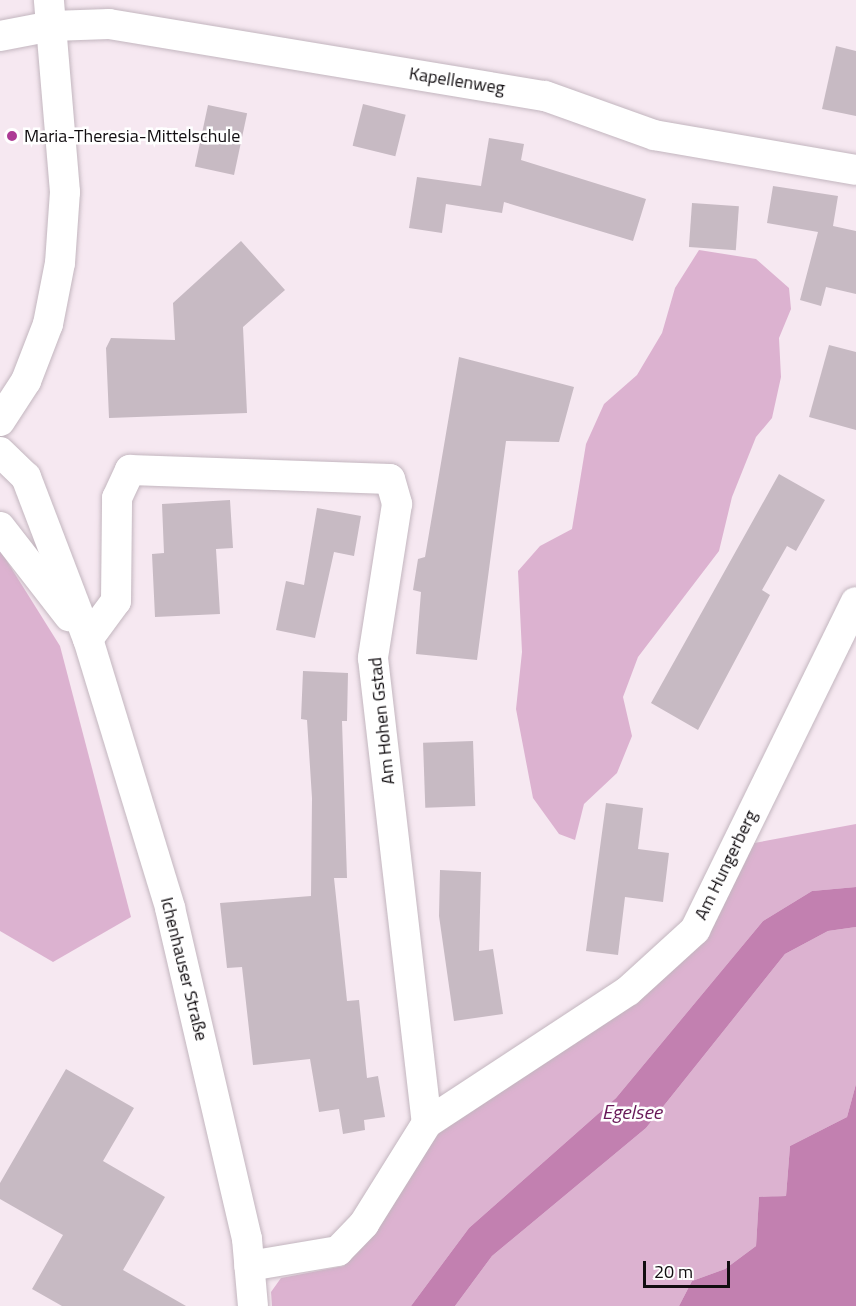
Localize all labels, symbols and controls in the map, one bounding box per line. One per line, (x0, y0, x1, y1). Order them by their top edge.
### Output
street label: Kapellenweg (408, 63, 506, 99)
place label: Maria-Theresia-Mittelschule (24, 125, 240, 147)
marker: Maria-Theresia-Mittelschule (5, 129, 19, 143)
street label: Am Hohen Gstad (365, 656, 399, 786)
street label: Am Hungerberg (690, 807, 762, 923)
street label: Ichenhauser Straße (156, 895, 212, 1043)
water label: Egelsee (602, 1099, 662, 1123)
scale bar (646, 1249, 733, 1287)
text: 20 m (654, 1258, 693, 1285)

